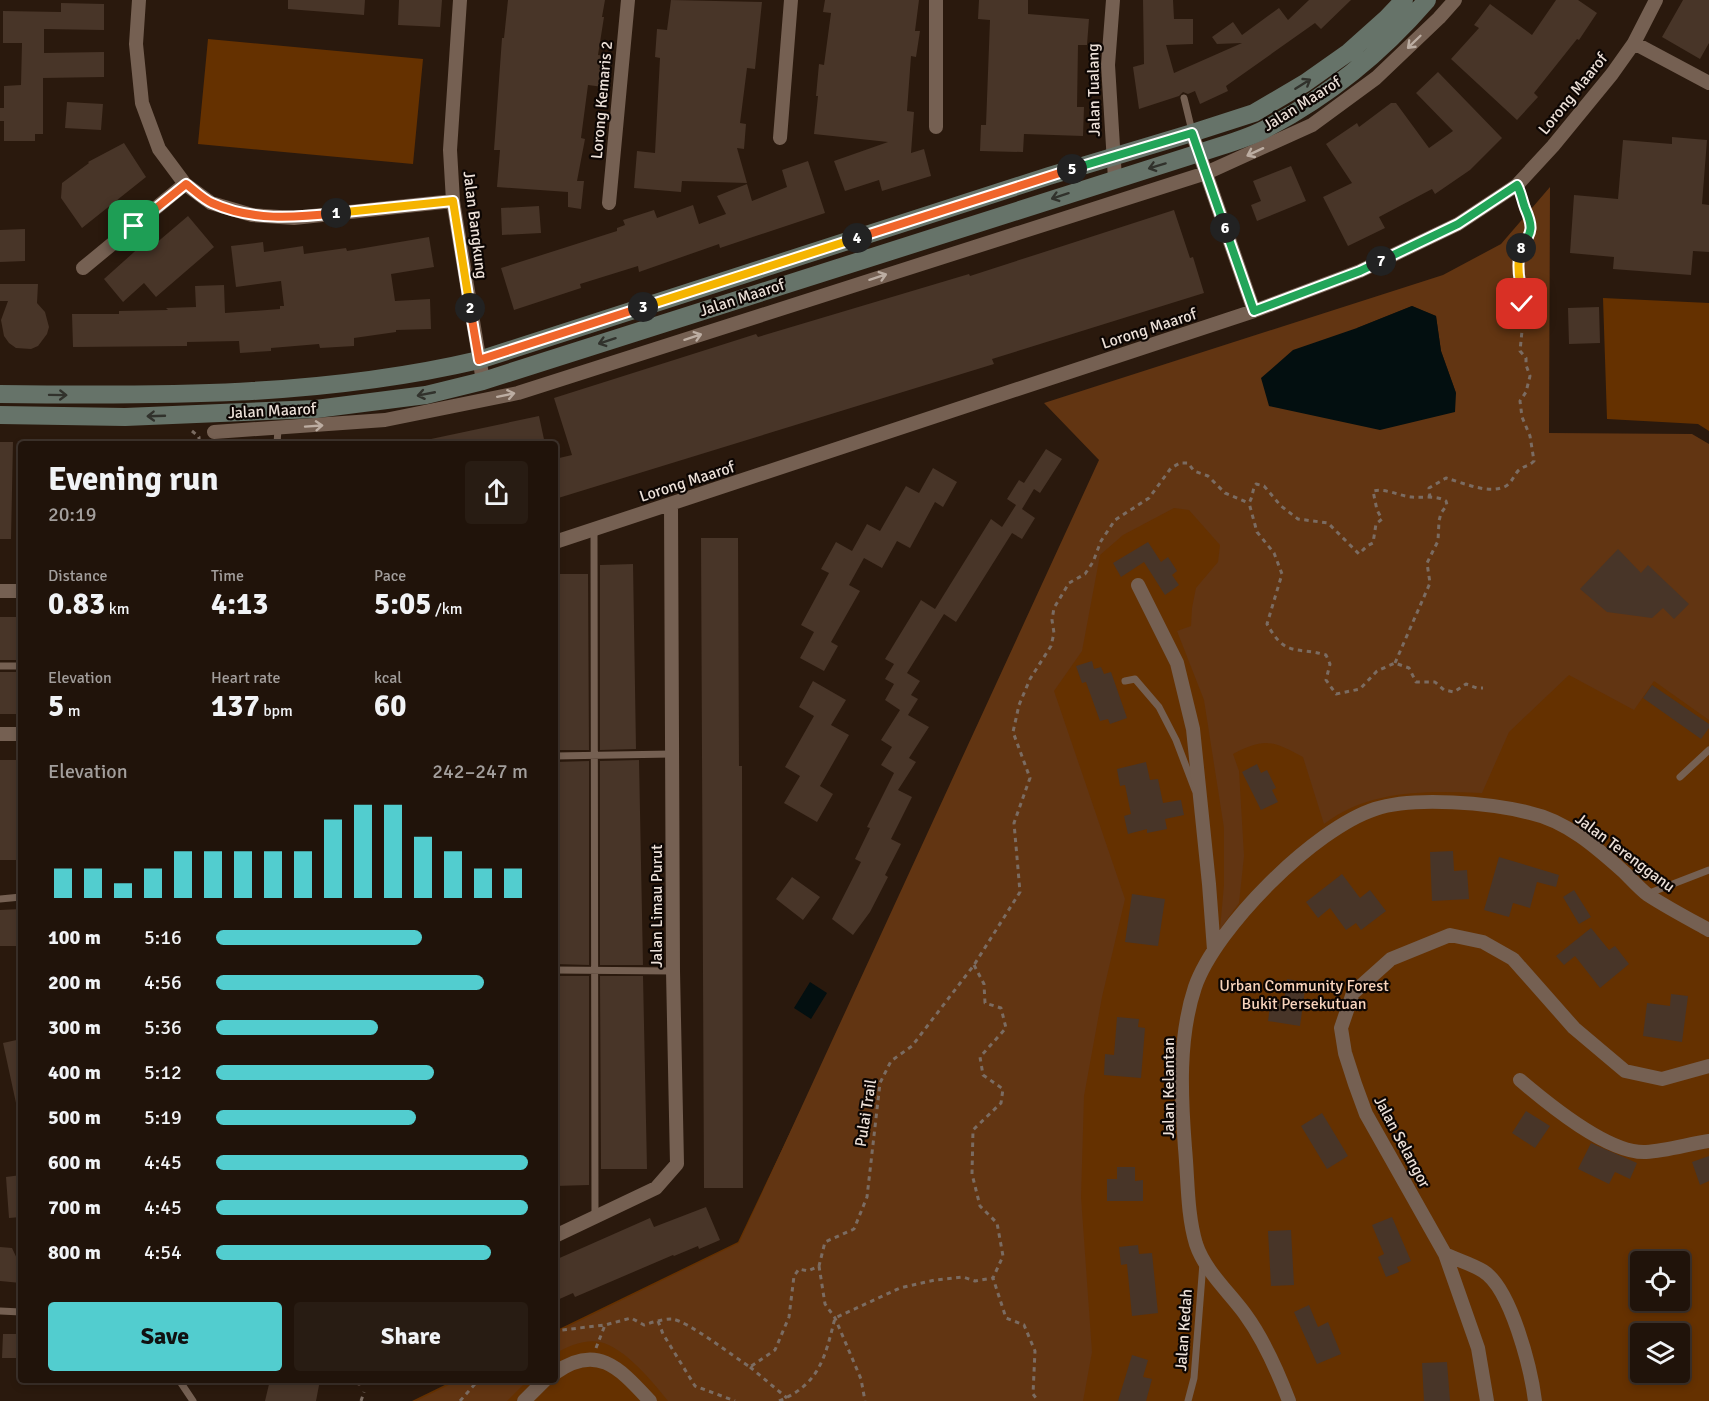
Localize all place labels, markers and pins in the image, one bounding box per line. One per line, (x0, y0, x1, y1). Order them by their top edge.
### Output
pin: 5 (1057, 154, 1087, 184)
pin: 1 (321, 198, 351, 228)
pin (108, 200, 159, 251)
pin: 6 (1210, 213, 1240, 243)
pin: 4 (842, 223, 872, 253)
pin: 8 (1506, 233, 1536, 263)
pin: 7 (1366, 246, 1396, 276)
pin (1496, 278, 1547, 329)
pin: 3 (628, 292, 658, 322)
pin: 2 (455, 293, 485, 323)

